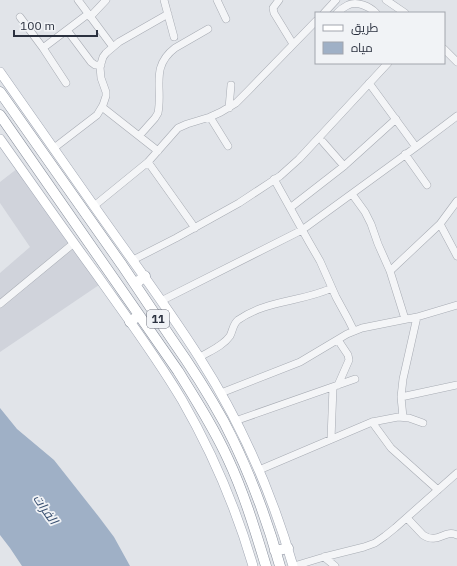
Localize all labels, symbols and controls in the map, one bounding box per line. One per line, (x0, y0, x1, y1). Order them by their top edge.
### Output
scale bar (14, 12, 97, 38)
legend (315, 12, 445, 64)
text: 100 m (20, 18, 55, 33)
text: طريق (351, 20, 379, 35)
text: مياه (351, 40, 373, 55)
road number: 11 (147, 310, 169, 328)
water label: الفرات (29, 491, 63, 529)

